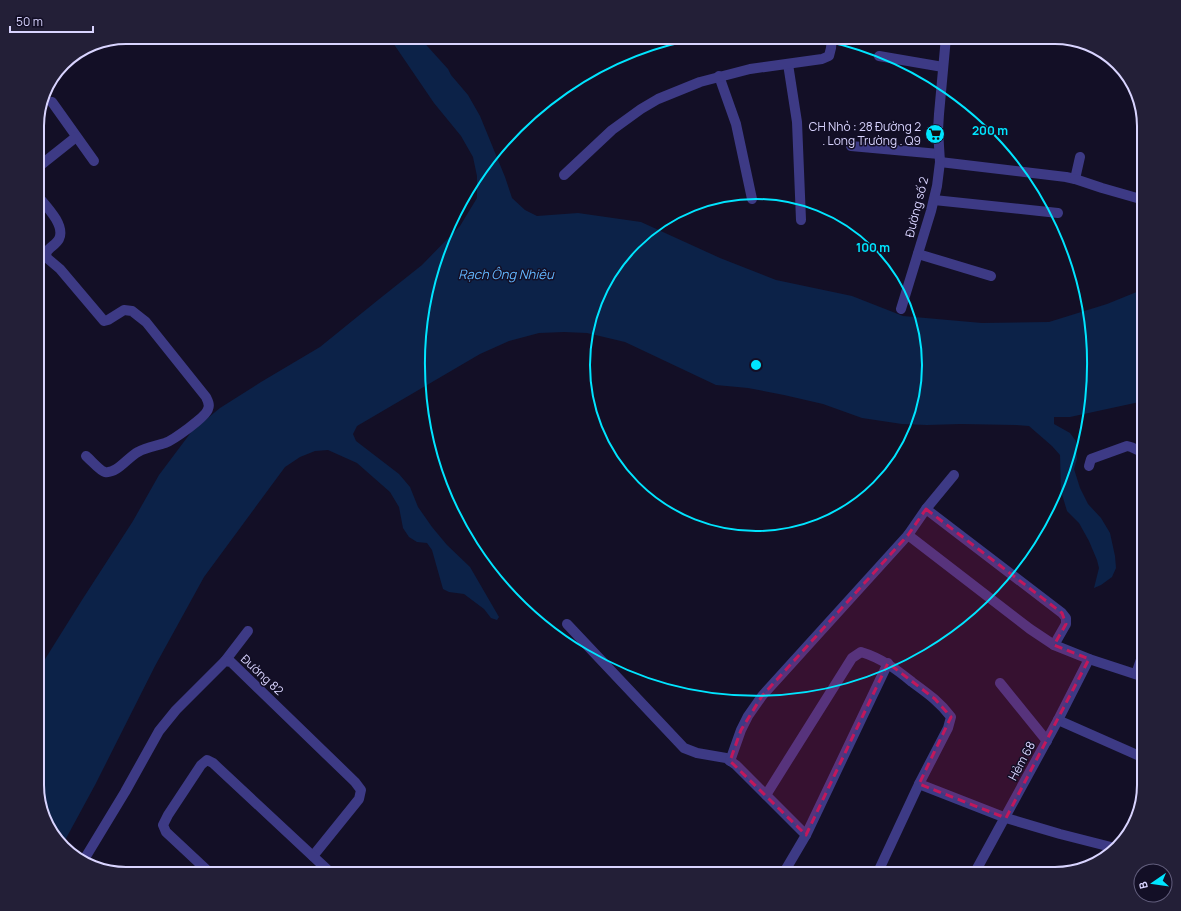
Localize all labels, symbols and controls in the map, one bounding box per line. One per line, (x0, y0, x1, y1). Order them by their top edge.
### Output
scale bar (10, 8, 93, 34)
text: 50 m (16, 13, 43, 30)
place label: CH Nhỏ : 28 Đường 2 . Long Trường . Q9 (809, 118, 921, 149)
text: 200 m (972, 122, 1008, 139)
supermarket icon: CH Nhỏ : 28 Đường 2 . Long Trường . Q9 (924, 123, 946, 145)
street label: Đường số 2 (901, 175, 932, 239)
text: 100 m (856, 239, 890, 256)
water label: Rạch Ông Nhiêu (458, 265, 555, 283)
centre of rings (749, 358, 763, 372)
street label: Đường 82 (237, 650, 288, 699)
street label: Hẻm 68 (1004, 738, 1039, 783)
north arrow (1133, 863, 1173, 903)
text: B (1135, 880, 1151, 890)

